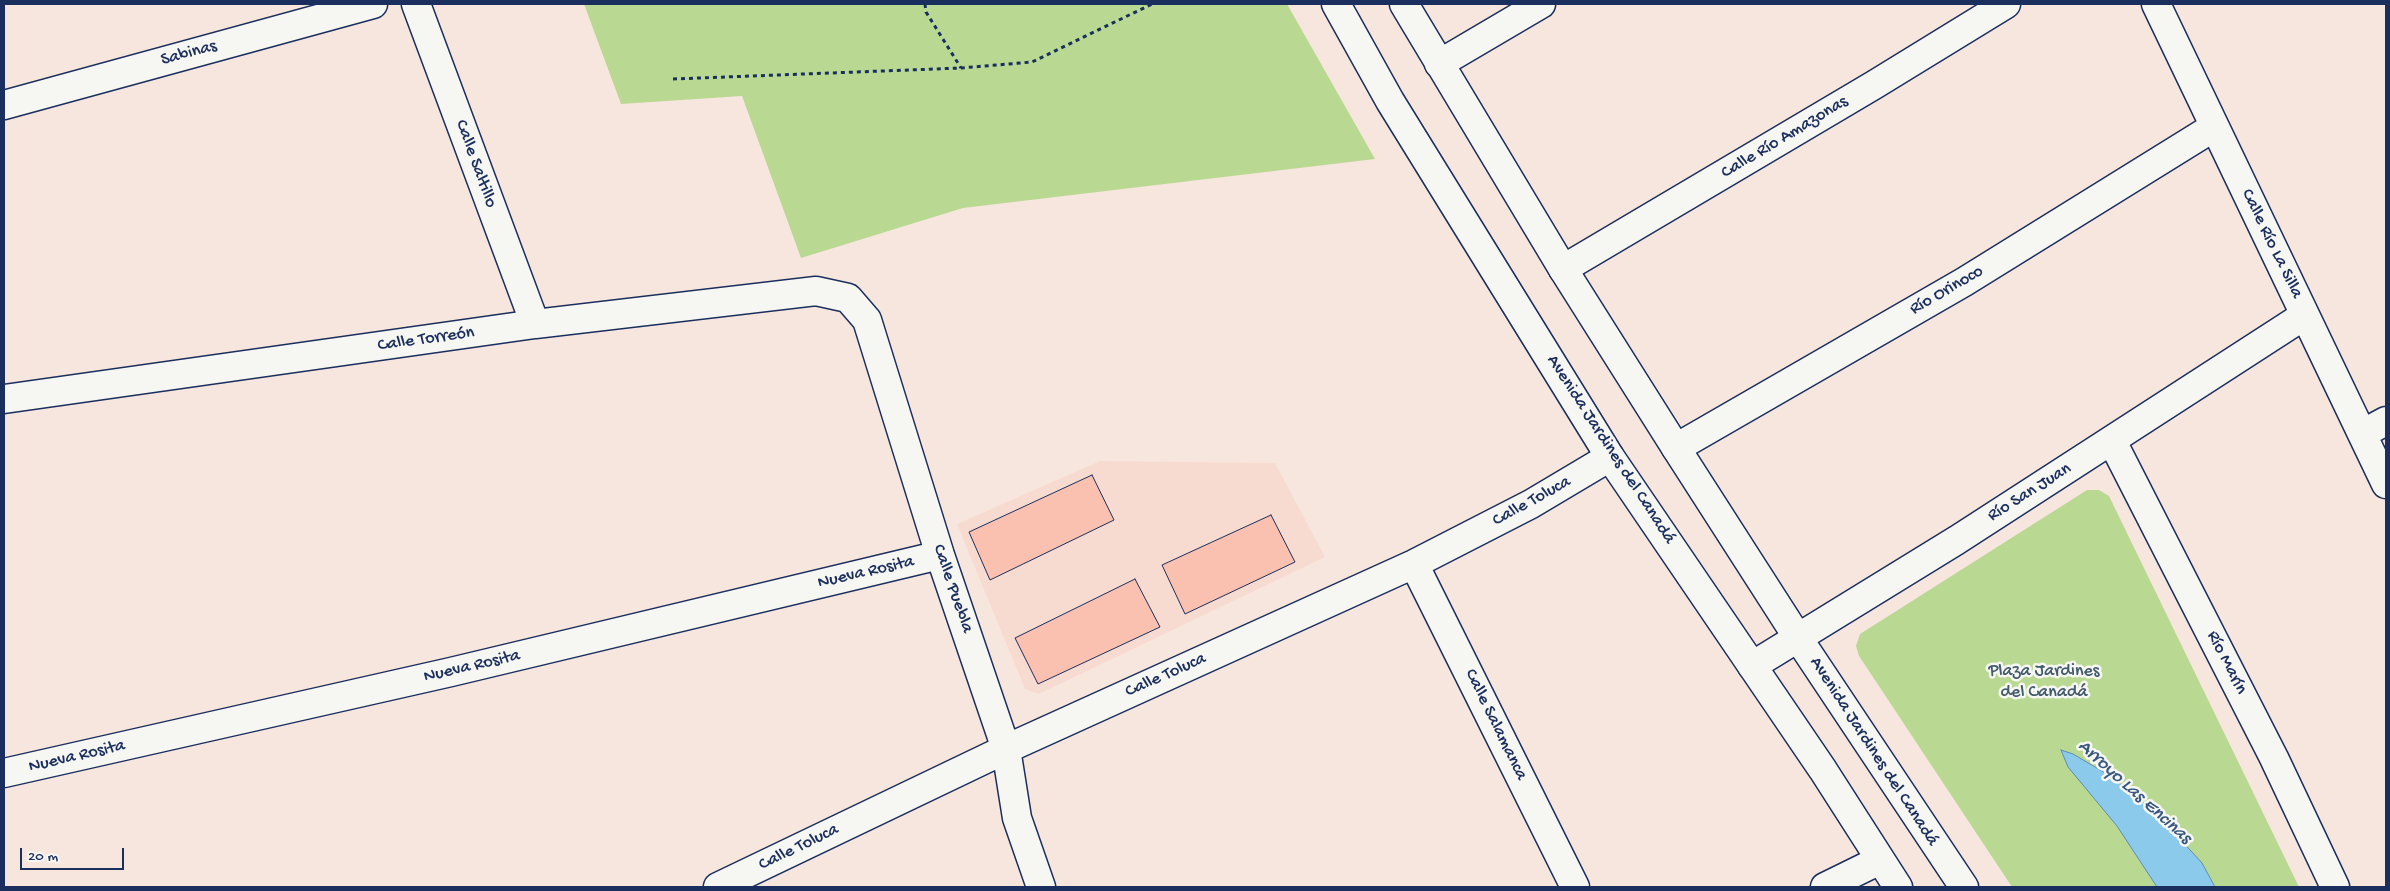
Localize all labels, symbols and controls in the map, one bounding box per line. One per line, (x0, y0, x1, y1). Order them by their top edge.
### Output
street label: Sabinas (159, 36, 219, 72)
street label: Calle Río Amazonas (1718, 92, 1852, 184)
street label: Calle Saltillo (449, 117, 501, 211)
street label: Calle Río La Silla (2235, 186, 2307, 302)
street label: Río Orinoco (1906, 261, 1988, 321)
street label: Calle Torreón (376, 323, 476, 357)
street label: Avenida Jardines del Canadá (1541, 351, 1679, 549)
street label: Río San Juan (1984, 459, 2076, 527)
street label: Calle Toluca (1489, 472, 1575, 532)
street label: Calle Puebla (927, 542, 977, 636)
street label: Nueva Rosita (816, 551, 916, 595)
street label: Río Marín (2201, 628, 2251, 698)
street label: Nueva Rosita (422, 645, 522, 689)
street label: Calle Toluca (1122, 649, 1210, 703)
street label: Avenida Jardines del Canadá (1804, 653, 1942, 851)
park label: Plaza Jardines del Canadá (1989, 661, 2099, 704)
street label: Calle Salamanca (1459, 666, 1531, 784)
street label: Nueva Rosita (27, 735, 127, 779)
water label: Arroyo Las Encinas (2072, 736, 2196, 850)
street label: Calle Toluca (756, 819, 842, 877)
scale bar (22, 838, 126, 870)
text: 20 m (28, 848, 58, 866)

